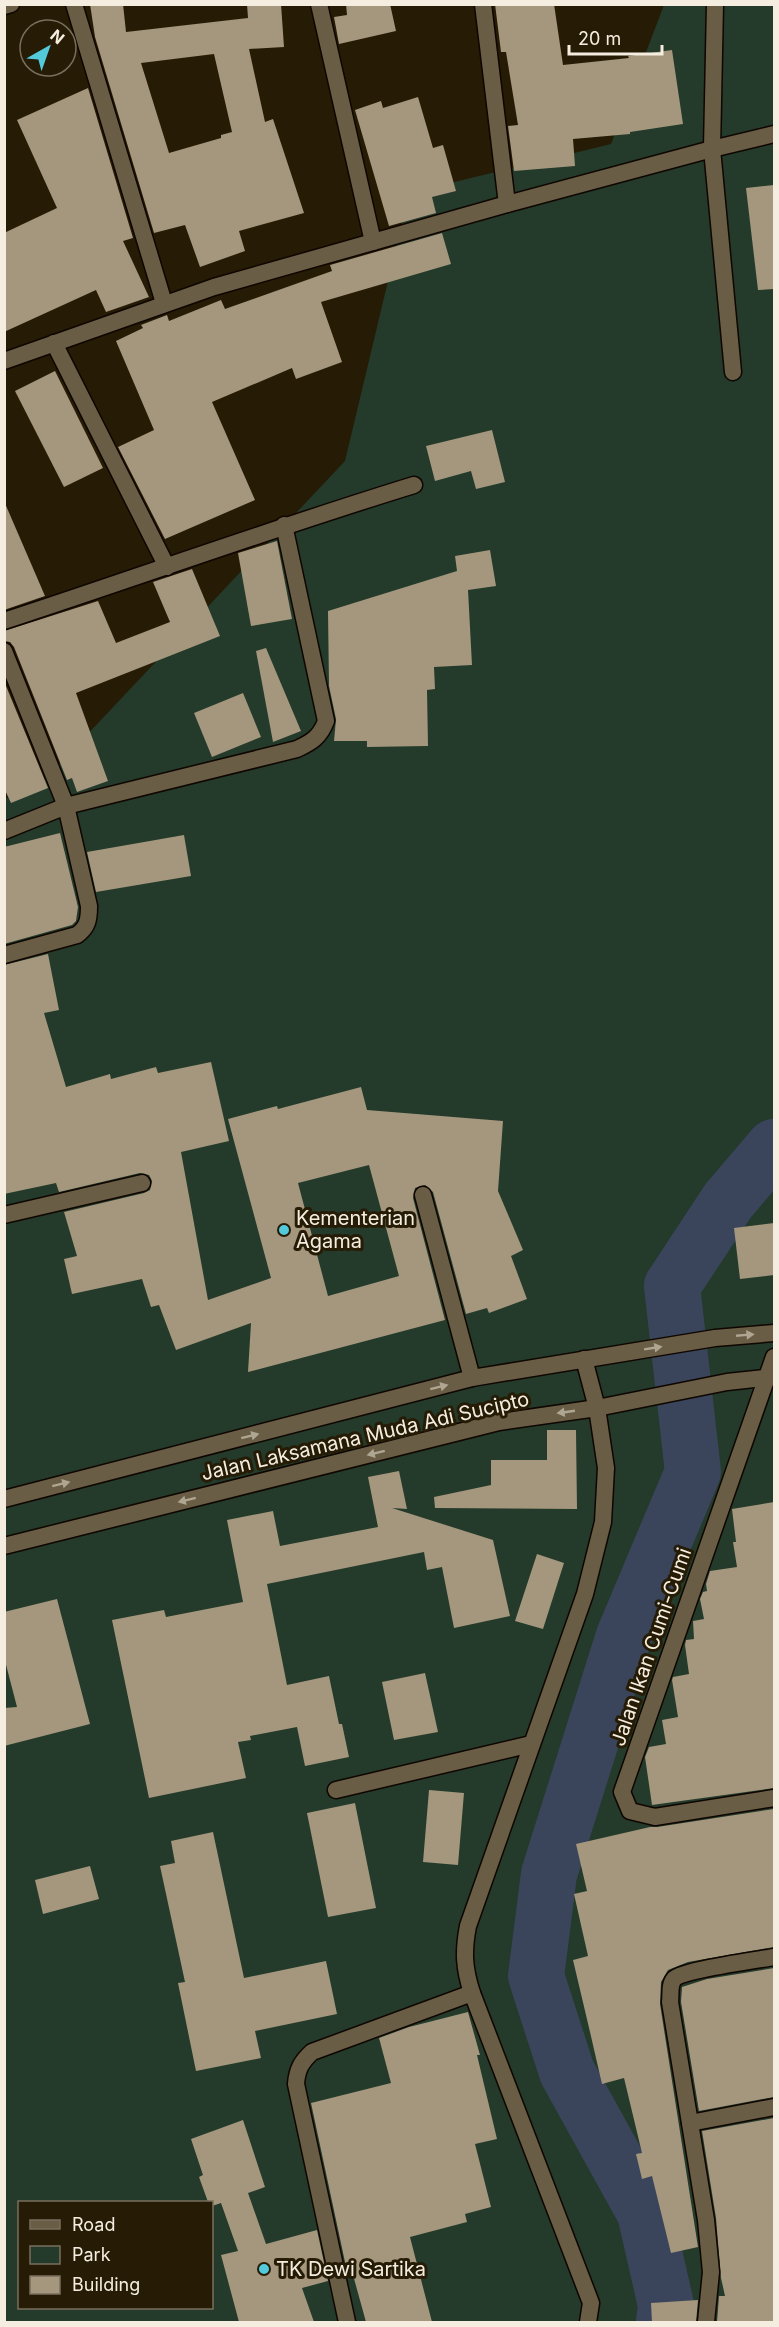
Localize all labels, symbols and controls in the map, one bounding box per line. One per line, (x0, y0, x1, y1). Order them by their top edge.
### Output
north arrow (18, 18, 78, 78)
scale bar (569, 18, 662, 56)
text: N (47, 25, 69, 48)
text: 20 m (578, 28, 621, 49)
place label: Kementerian Agama (296, 1206, 415, 1253)
marker: Kementerian Agama (277, 1223, 291, 1237)
one-way arrow (736, 1330, 755, 1340)
one-way arrow (643, 1343, 662, 1352)
one-way arrow (430, 1381, 448, 1391)
street label: Jalan Laksamana Muda Adi Sucipto (199, 1387, 531, 1485)
one-way arrow (557, 1407, 576, 1417)
one-way arrow (241, 1430, 259, 1440)
one-way arrow (367, 1448, 385, 1458)
one-way arrow (52, 1479, 70, 1489)
one-way arrow (178, 1496, 196, 1506)
street label: Jalan Ikan Cumi-Cumi (606, 1545, 696, 1749)
legend (18, 2201, 213, 2309)
text: Road (72, 2214, 115, 2235)
text: Park (72, 2244, 111, 2265)
place label: TK Dewi Sartika (276, 2257, 426, 2281)
marker: TK Dewi Sartika (257, 2262, 271, 2276)
text: Building (72, 2274, 140, 2295)

